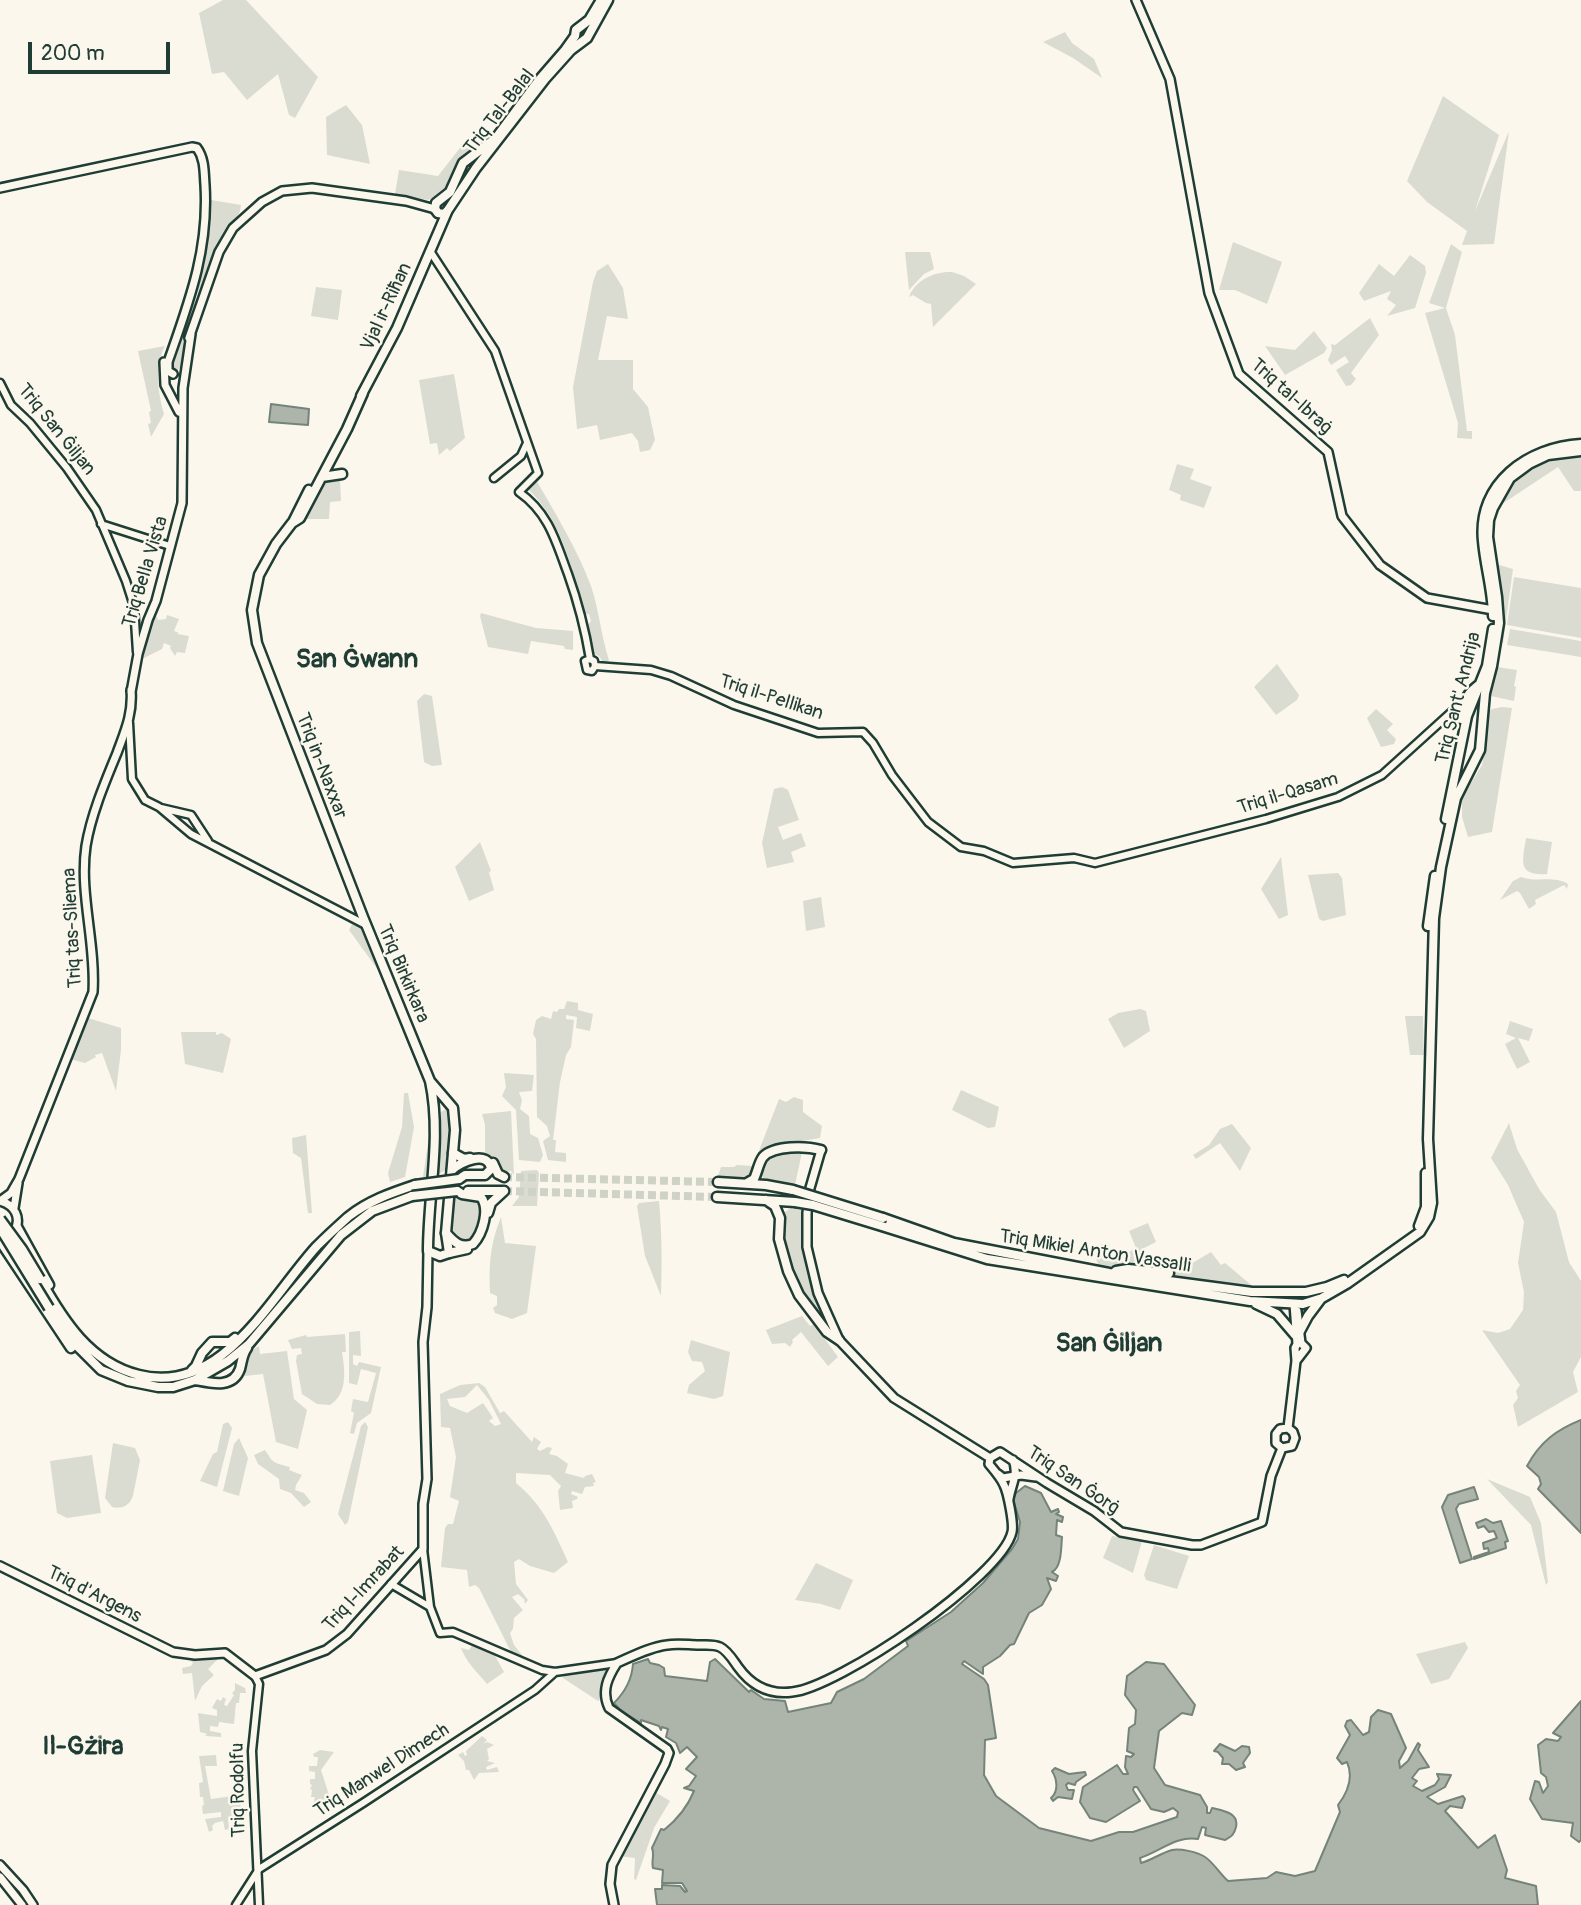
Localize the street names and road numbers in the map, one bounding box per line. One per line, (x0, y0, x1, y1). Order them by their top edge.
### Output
street label: Triq Tal-Balal (460, 65, 540, 159)
street label: Vjal ir-Riħan (357, 259, 417, 355)
street label: Triq tal-Ibraġ (1245, 354, 1337, 440)
street label: Triq San Ġiljan (12, 380, 100, 480)
street label: Triq Bella Vista (118, 514, 174, 630)
street label: Triq Sant' Andrija (1432, 630, 1486, 766)
street label: Triq il-Pellikan (716, 670, 826, 726)
street label: Triq in-Naxxar (290, 710, 352, 822)
street label: Triq il-Qasam (1235, 768, 1341, 820)
street label: Triq tas-Sliema (58, 867, 88, 989)
street label: Triq Birkirkara (372, 921, 434, 1027)
street label: Triq Mikiel Anton Vassalli (998, 1226, 1192, 1278)
street label: Triq San Ġorġ (1022, 1442, 1124, 1520)
street label: Triq l-Imrabat (319, 1541, 409, 1637)
street label: Triq d'Argens (43, 1562, 145, 1628)
street label: Triq Manwel Dimech (310, 1719, 454, 1823)
street label: Triq Rodolfu (227, 1743, 251, 1837)

